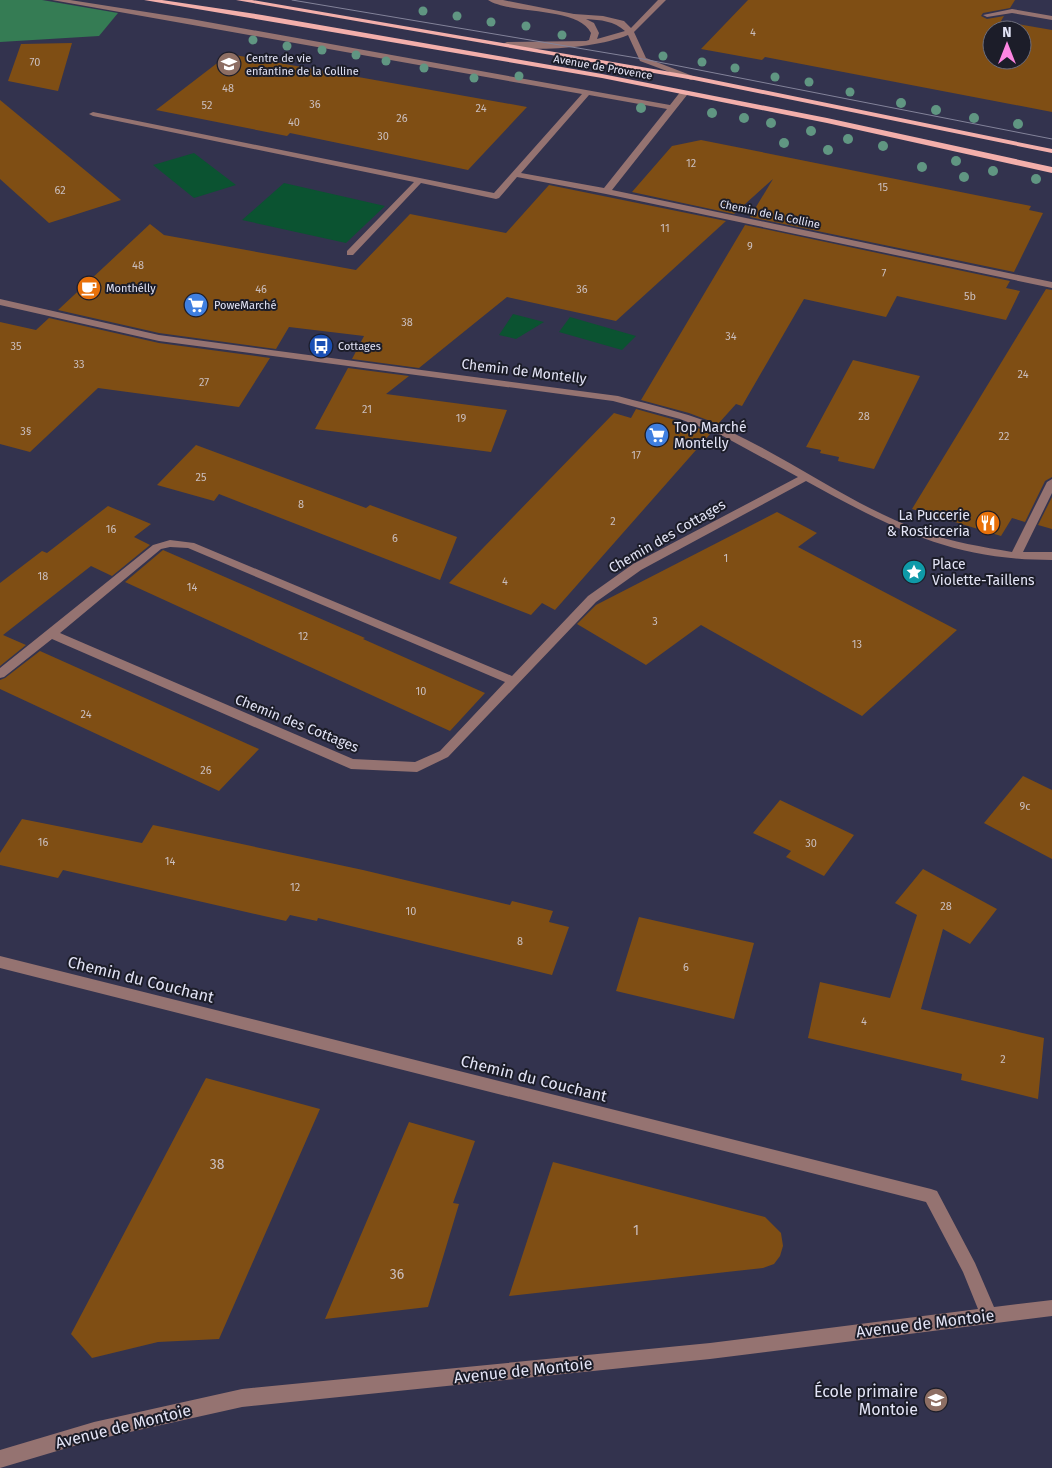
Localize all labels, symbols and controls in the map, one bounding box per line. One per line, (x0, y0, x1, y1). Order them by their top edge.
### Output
north arrow (982, 20, 1032, 70)
text: N (1002, 24, 1012, 41)
house number: 4 (750, 26, 756, 39)
school or university icon: Centre de vie enfantine de la Colline (216, 51, 242, 77)
place label: Centre de vie enfantine de la Colline (246, 52, 359, 78)
street label: Avenue de Provence (552, 52, 653, 83)
house number: 70 (30, 56, 40, 69)
house number: 48 (222, 82, 234, 95)
house number: 36 (309, 98, 321, 111)
house number: 52 (202, 99, 212, 112)
house number: 24 (476, 102, 487, 115)
house number: 26 (396, 112, 408, 125)
house number: 40 (288, 116, 300, 129)
house number: 30 (377, 130, 389, 143)
house number: 12 (686, 157, 696, 170)
house number: 15 (878, 181, 889, 194)
house number: 62 (54, 184, 66, 197)
street label: Chemin de la Colline (719, 197, 821, 231)
house number: 11 (660, 222, 670, 235)
house number: 9 (747, 240, 753, 253)
house number: 48 (132, 259, 144, 272)
house number: 7 (882, 267, 887, 280)
cafe icon: Monthélly (76, 275, 102, 301)
place label: Monthélly (106, 282, 156, 295)
house number: 46 (255, 283, 267, 296)
house number: 36 (576, 283, 588, 296)
house number: 5b (964, 290, 976, 303)
supermarket icon: PoweMarché (183, 292, 209, 318)
place label: PoweMarché (214, 299, 277, 312)
house number: 38 (401, 316, 413, 329)
house number: 34 (725, 330, 737, 343)
bus stop icon: Cottages (308, 333, 334, 359)
house number: 35 (11, 340, 22, 353)
place label: Cottages (338, 340, 381, 353)
street label: Chemin de Montelly (460, 355, 588, 388)
house number: 33 (74, 358, 84, 371)
house number: 24 (1018, 368, 1029, 381)
house number: 27 (199, 376, 209, 389)
house number: 21 (362, 403, 372, 416)
house number: 28 (858, 410, 870, 423)
house number: 19 (456, 412, 466, 425)
place label: Top Marché Montelly (674, 419, 747, 452)
supermarket icon: Top Marché Montelly (644, 422, 670, 448)
house number: 3§ (20, 425, 32, 438)
house number: 22 (999, 430, 1009, 443)
house number: 17 (631, 449, 641, 462)
house number: 25 (196, 471, 207, 484)
street label: Chemin des Cottages (606, 496, 729, 577)
house number: 8 (298, 498, 304, 511)
place label: La Puccerie & Rosticceria (887, 507, 970, 540)
restaurant icon: La Puccerie & Rosticceria (975, 510, 1001, 536)
house number: 2 (610, 515, 616, 528)
house number: 16 (106, 523, 116, 536)
house number: 6 (392, 532, 398, 545)
house number: 1 (724, 552, 728, 565)
place label: Place Violette-Taillens (932, 556, 1035, 589)
place icon: Place Violette-Taillens (901, 559, 927, 585)
house number: 18 (38, 570, 48, 583)
house number: 4 (502, 575, 508, 588)
house number: 14 (187, 581, 197, 594)
house number: 3 (652, 615, 658, 628)
house number: 12 (298, 630, 308, 643)
house number: 13 (852, 638, 862, 651)
house number: 10 (416, 685, 426, 698)
street label: Chemin des Cottages (232, 691, 362, 756)
house number: 24 (81, 708, 92, 721)
house number: 26 (200, 764, 212, 777)
house number: 9c (1019, 800, 1031, 813)
house number: 16 (38, 836, 48, 849)
house number: 30 (805, 837, 817, 850)
house number: 14 (165, 855, 175, 868)
house number: 12 (290, 881, 300, 894)
house number: 28 (940, 900, 952, 913)
house number: 10 (406, 905, 416, 918)
house number: 8 (517, 935, 523, 948)
street label: Chemin du Couchant (66, 952, 216, 1007)
house number: 6 (683, 961, 689, 974)
house number: 4 (861, 1015, 867, 1028)
street label: Chemin du Couchant (459, 1051, 609, 1106)
house number: 2 (1000, 1053, 1006, 1066)
house number: 38 (210, 1156, 225, 1173)
house number: 1 (633, 1222, 639, 1239)
house number: 36 (390, 1266, 404, 1283)
street label: Avenue de Montoie (855, 1306, 995, 1341)
street label: Avenue de Montoie (453, 1354, 593, 1387)
place label: École primaire Montoie (814, 1381, 918, 1419)
school or university icon: École primaire Montoie (923, 1387, 949, 1413)
street label: Avenue de Montoie (53, 1400, 193, 1453)

